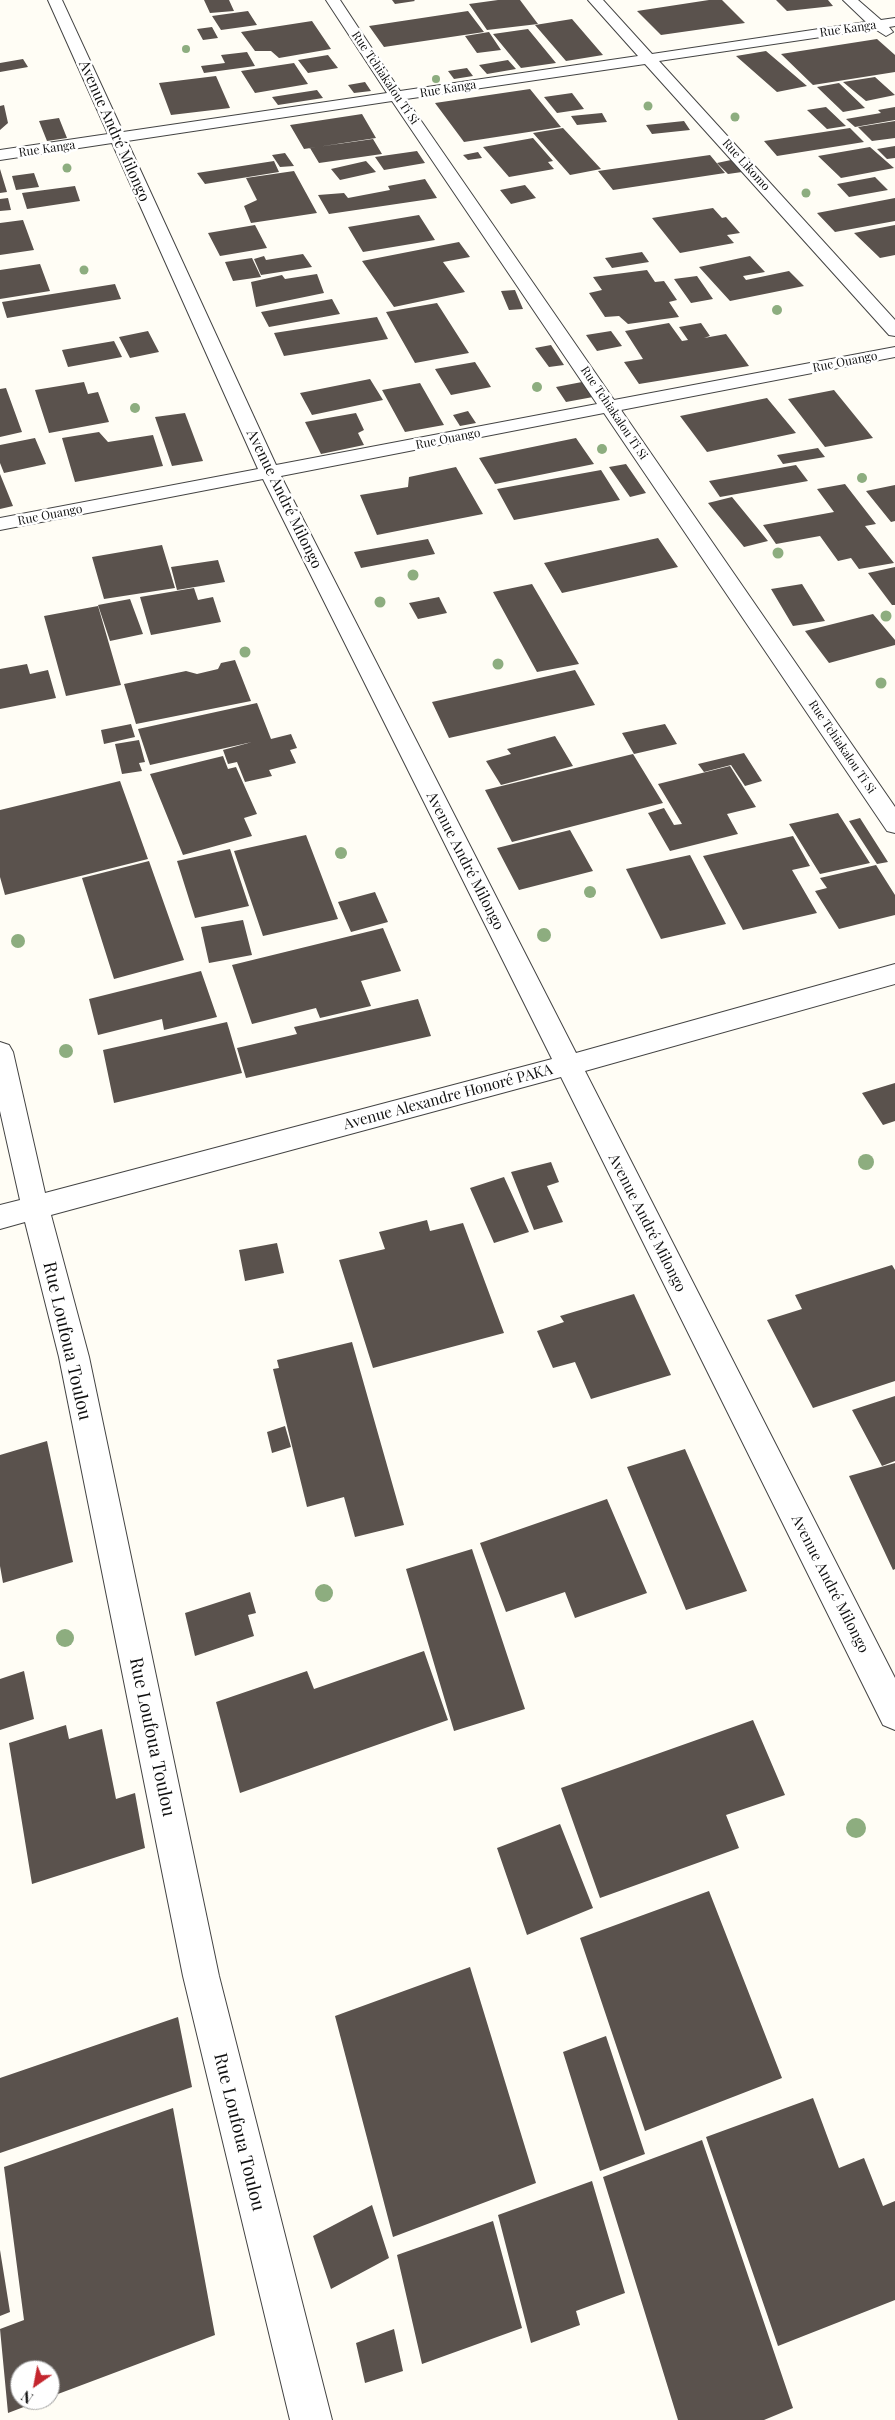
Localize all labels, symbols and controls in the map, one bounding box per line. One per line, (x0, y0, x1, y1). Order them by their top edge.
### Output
street label: Rue Kanga (819, 18, 877, 40)
street label: Rue Tchiakalou Ti Si (348, 29, 422, 127)
street label: Avenue André Milongo (75, 58, 153, 204)
street label: Rue Kanga (419, 77, 477, 101)
street label: Rue Likomo (719, 136, 773, 194)
street label: Rue Kanga (18, 138, 76, 160)
street label: Rue Ouango (811, 349, 879, 375)
street label: Rue Tchiakalou Ti Si (577, 364, 651, 462)
street label: Avenue André Milongo (242, 426, 326, 572)
street label: Rue Ouango (414, 426, 482, 452)
street label: Rue Ouango (16, 502, 84, 528)
street label: Rue Tchiakalou Ti Si (805, 698, 879, 796)
street label: Avenue André Milongo (422, 789, 508, 933)
street label: Avenue Alexandre Honoré PAKA (342, 1060, 554, 1134)
street label: Avenue André Milongo (604, 1151, 690, 1295)
street label: Rue Loufoua Toulou (38, 1260, 96, 1422)
street label: Avenue André Milongo (787, 1512, 873, 1656)
street label: Rue Loufoua Toulou (125, 1655, 179, 1819)
street label: Rue Loufoua Toulou (209, 2051, 269, 2213)
north arrow (10, 2360, 60, 2410)
text: N (18, 2386, 37, 2408)

